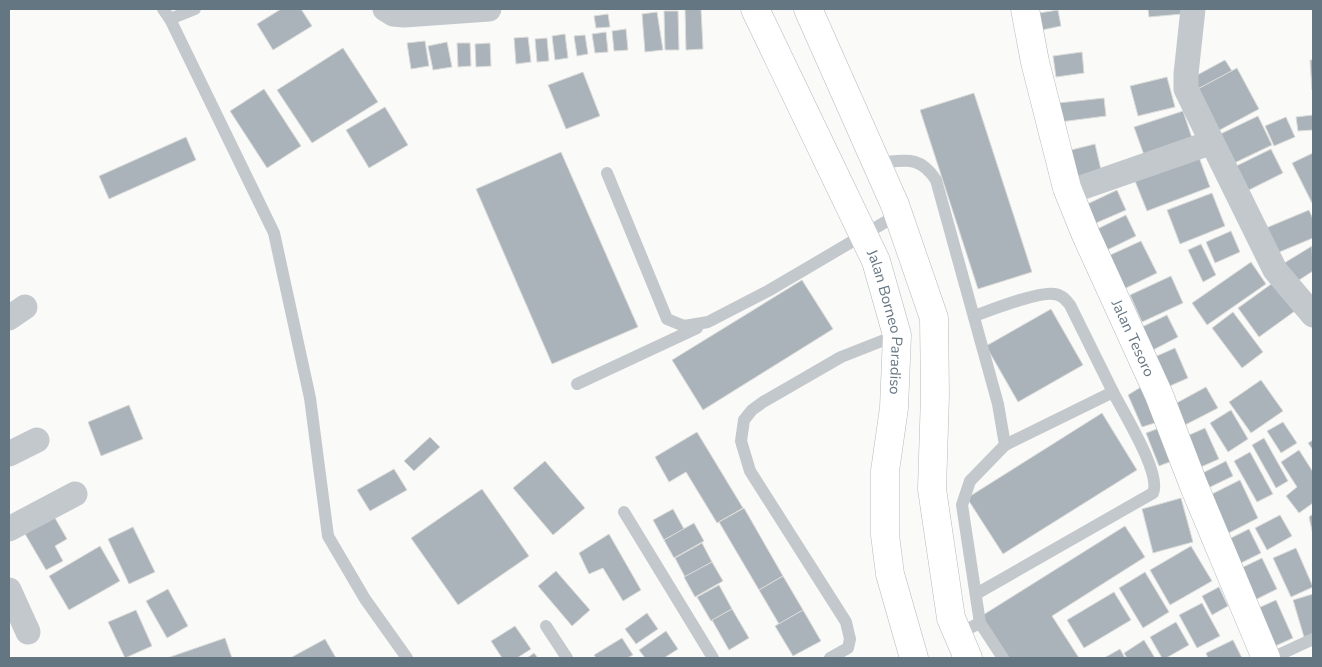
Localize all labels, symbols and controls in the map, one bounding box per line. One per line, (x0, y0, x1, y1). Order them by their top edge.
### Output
street label: Jalan Borneo Paradiso (861, 245, 907, 395)
street label: Jalan Tesoro (1106, 295, 1159, 380)

